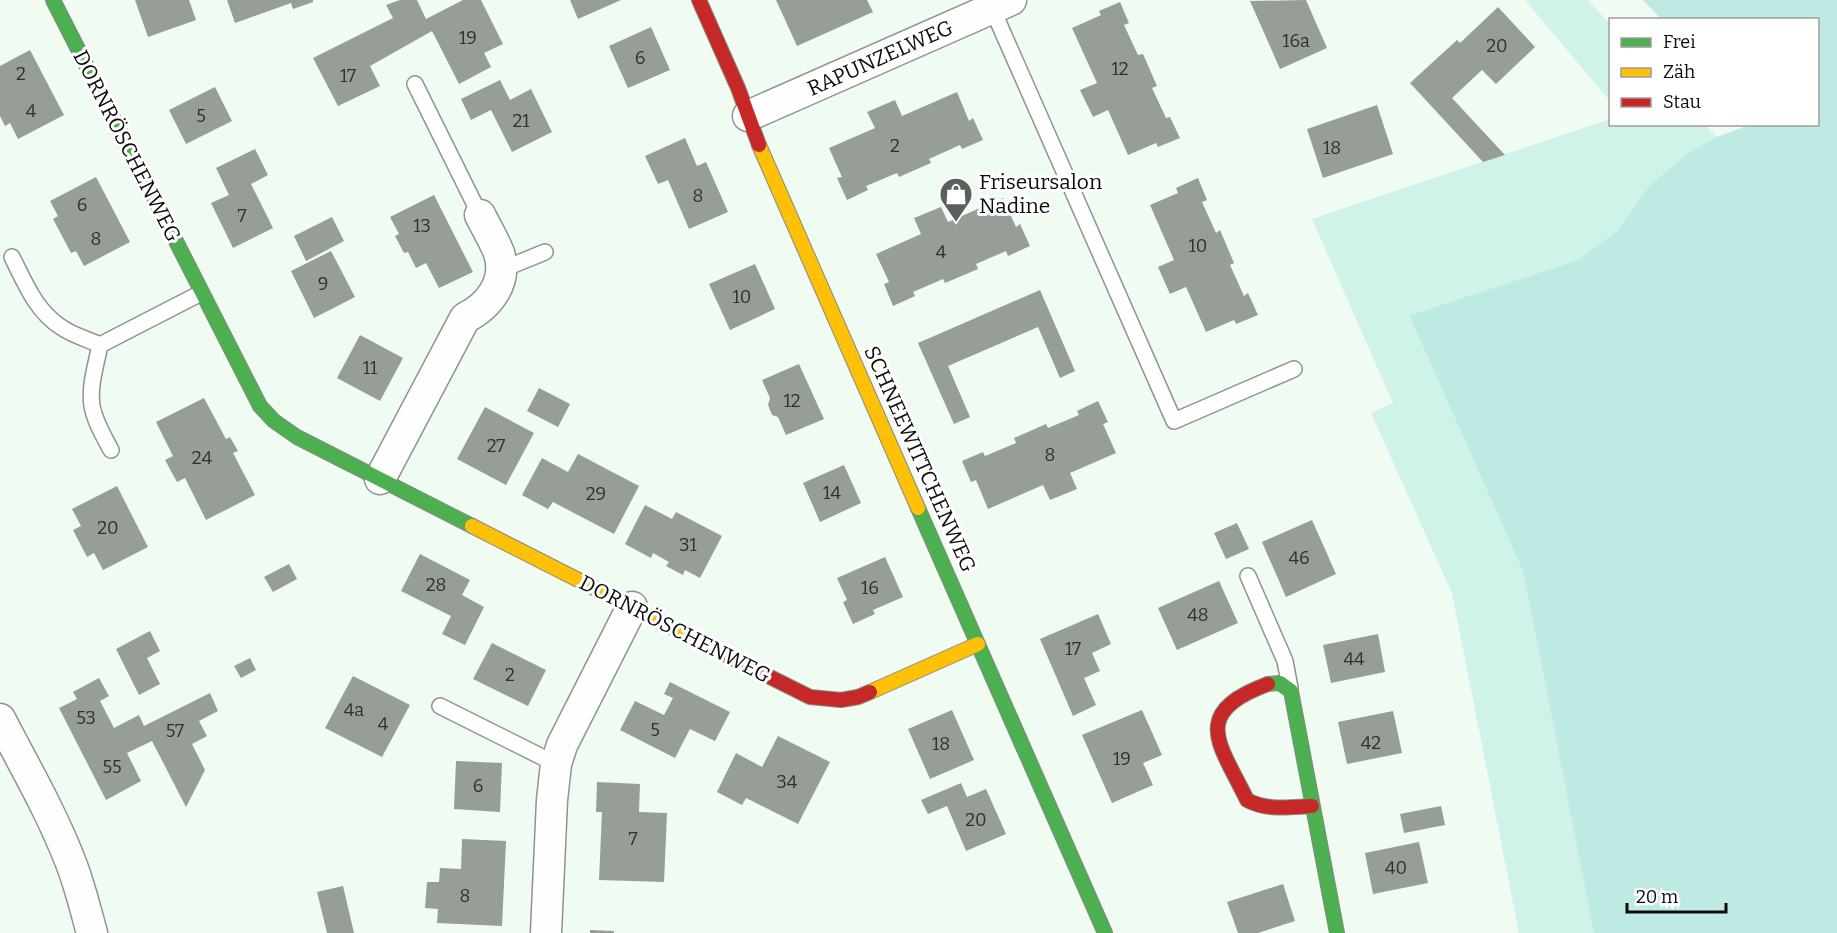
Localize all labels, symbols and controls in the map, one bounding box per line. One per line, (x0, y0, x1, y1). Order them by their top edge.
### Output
street label: RAPUNZELWEG (803, 14, 957, 102)
legend (1609, 18, 1819, 126)
house number: 19 (459, 27, 477, 49)
house number: 16a (1282, 30, 1310, 52)
text: Frei (1663, 31, 1696, 53)
house number: 20 (1486, 35, 1508, 57)
street label: DORNRÖSCHENWEG (67, 46, 187, 246)
house number: 6 (635, 47, 645, 69)
house number: 12 (1111, 58, 1129, 80)
text: Zäh (1663, 61, 1695, 83)
house number: 2 (16, 63, 26, 85)
house number: 17 (340, 65, 356, 87)
text: Stau (1663, 91, 1701, 113)
house number: 4 (26, 100, 37, 122)
house number: 5 (196, 105, 206, 127)
house number: 21 (512, 110, 530, 132)
house number: 2 (890, 135, 900, 157)
house number: 18 (1323, 137, 1341, 159)
place label: Friseursalon Nadine (979, 169, 1102, 219)
shop icon: Friseursalon Nadine (938, 176, 974, 223)
house number: 8 (693, 185, 703, 207)
house number: 6 (77, 194, 87, 216)
house number: 7 (237, 205, 247, 227)
house number: 13 (413, 215, 431, 237)
house number: 8 (91, 228, 101, 250)
house number: 10 (1189, 235, 1207, 257)
house number: 4 (936, 241, 947, 263)
house number: 9 (318, 273, 328, 295)
house number: 10 (733, 286, 751, 308)
street label: SCHNEEWITTCHENWEG (858, 342, 982, 576)
house number: 11 (363, 357, 378, 379)
house number: 12 (783, 390, 801, 412)
house number: 27 (487, 435, 505, 457)
house number: 8 (1045, 444, 1055, 466)
house number: 24 (192, 447, 213, 469)
house number: 14 (823, 482, 841, 504)
house number: 29 (586, 483, 606, 505)
house number: 20 (97, 517, 119, 539)
house number: 31 (679, 534, 697, 556)
house number: 46 (1288, 547, 1310, 569)
street label: DORNRÖSCHENWEG (575, 569, 775, 689)
house number: 28 (426, 574, 446, 596)
house number: 16 (861, 577, 879, 599)
house number: 48 (1187, 604, 1209, 626)
house number: 17 (1065, 638, 1081, 660)
house number: 44 (1343, 648, 1365, 670)
house number: 2 (505, 664, 515, 686)
house number: 4a (344, 699, 364, 721)
house number: 53 (76, 707, 96, 729)
house number: 4 (378, 713, 389, 735)
house number: 5 (650, 719, 660, 741)
house number: 57 (166, 720, 184, 742)
house number: 42 (1361, 732, 1381, 754)
house number: 18 (932, 733, 950, 755)
house number: 19 (1113, 748, 1131, 770)
house number: 55 (102, 756, 122, 778)
house number: 34 (777, 771, 798, 793)
house number: 6 (473, 775, 483, 797)
house number: 20 (965, 809, 987, 831)
house number: 7 (628, 828, 638, 850)
house number: 40 (1385, 857, 1407, 879)
scale bar (1627, 876, 1726, 914)
house number: 8 (460, 885, 470, 907)
text: 20 m (1636, 886, 1678, 908)

